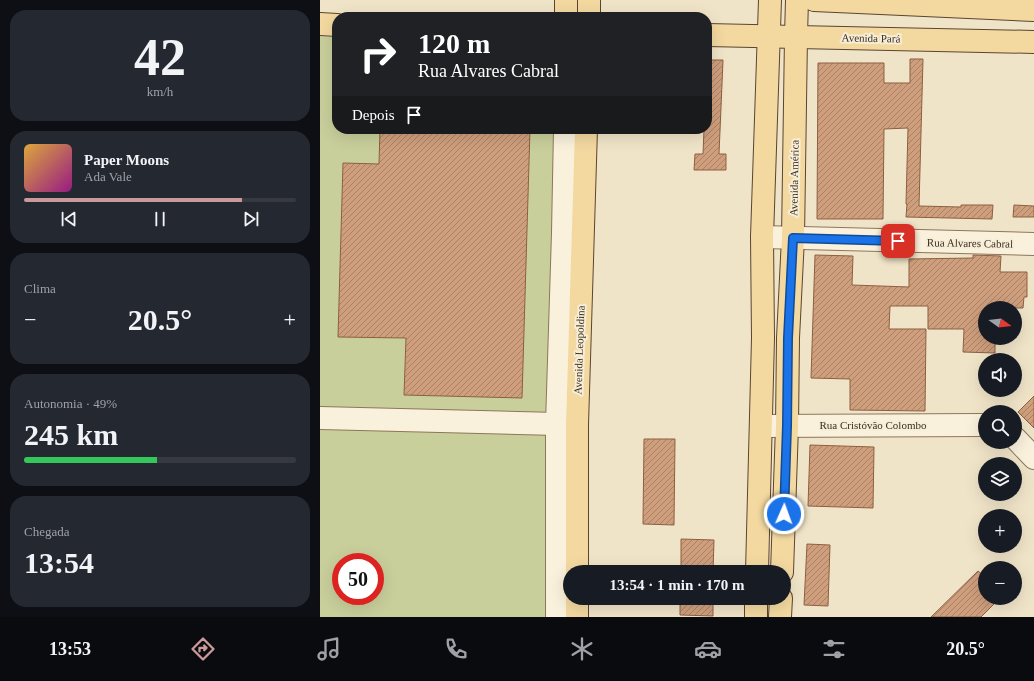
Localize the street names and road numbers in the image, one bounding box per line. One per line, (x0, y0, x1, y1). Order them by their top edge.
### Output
street label: Avenida Pará (842, 31, 901, 45)
street label: Avenida América (787, 140, 801, 216)
street label: Rua Alvares Cabral (927, 236, 1013, 250)
street label: Avenida Leopoldina (571, 305, 587, 395)
street label: Rua Cristóvão Colombo (820, 419, 927, 431)

